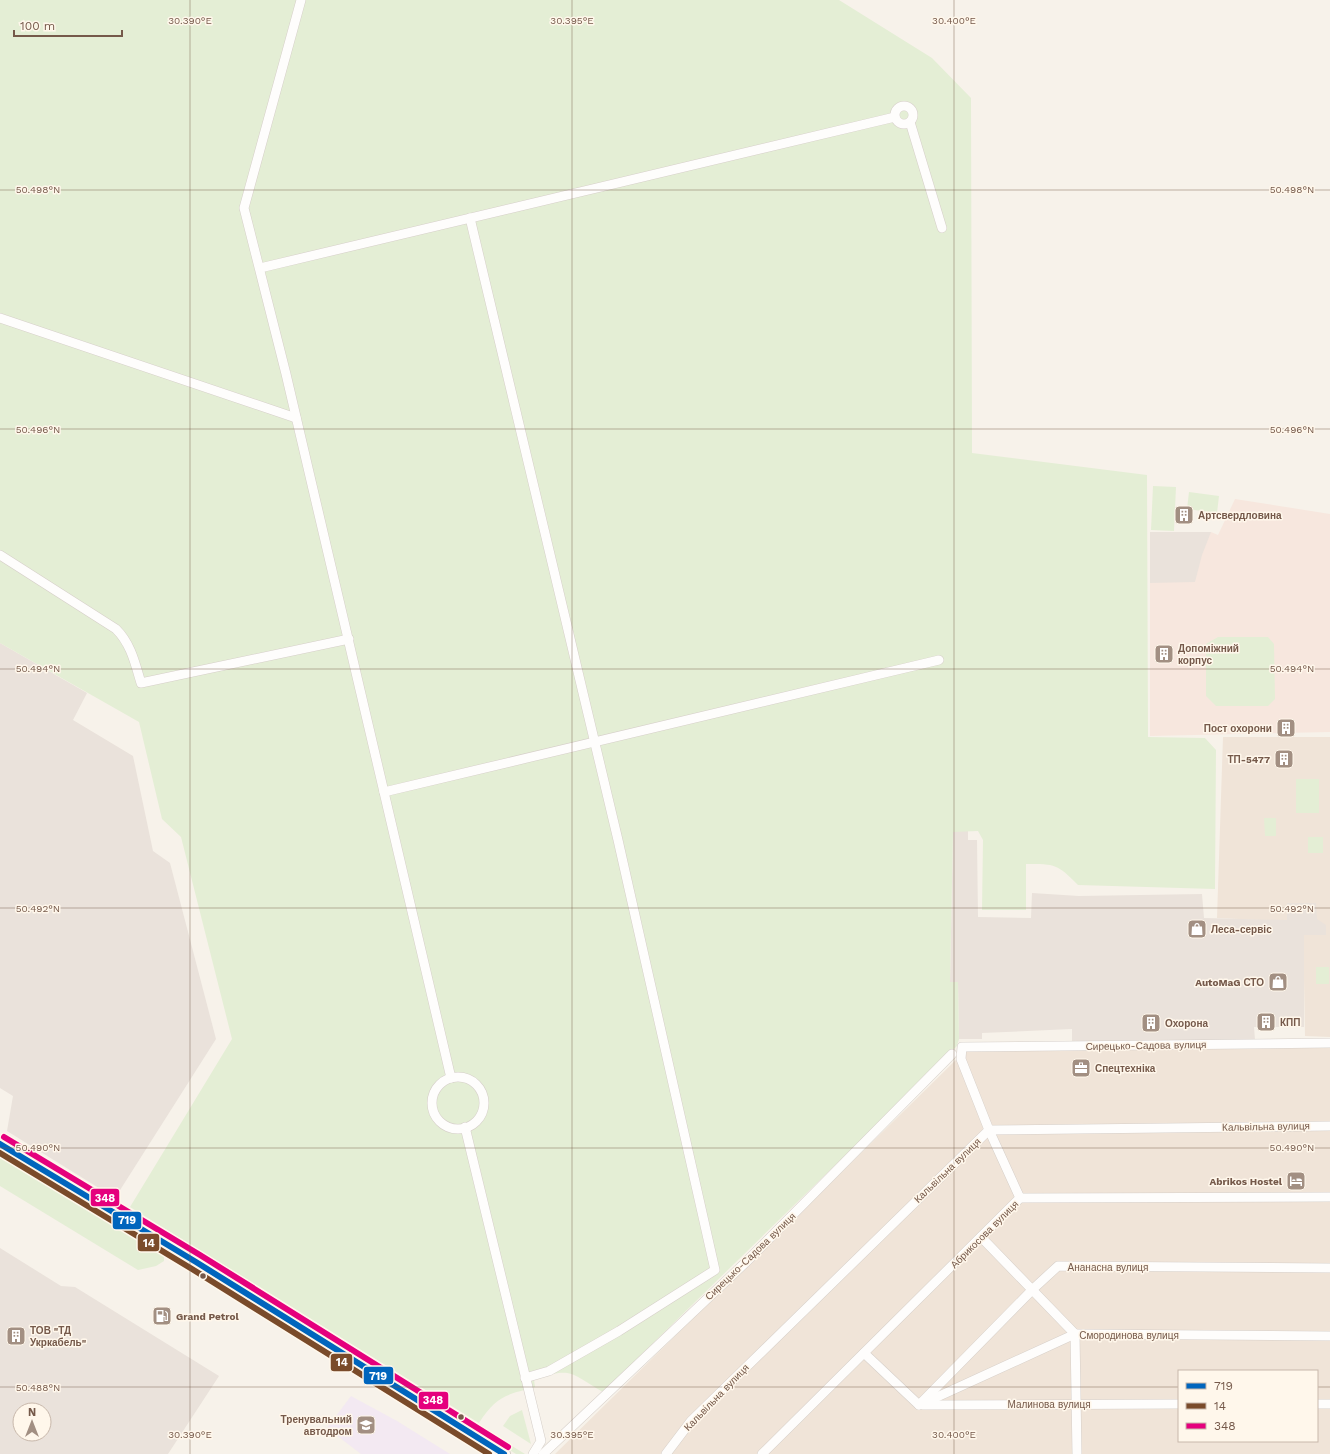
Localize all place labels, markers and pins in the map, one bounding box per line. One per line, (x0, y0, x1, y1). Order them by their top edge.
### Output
building icon: Артсвердловина (1173, 504, 1195, 526)
place label: Артсвердловина (1198, 510, 1282, 521)
building icon: Допоміжний корпус (1153, 643, 1175, 665)
place label: Допоміжний корпус (1178, 643, 1239, 666)
building icon: Пост охорони (1275, 717, 1297, 739)
place label: Пост охорони (1204, 723, 1272, 734)
building icon: ТП-5477 (1273, 748, 1295, 770)
place label: ТП-5477 (1227, 754, 1270, 765)
shop icon: Леса-сервіс (1186, 918, 1208, 940)
place label: Леса-сервіс (1211, 924, 1272, 935)
shop icon: AutoMaG СТО (1267, 971, 1289, 993)
place label: AutoMaG СТО (1195, 977, 1264, 988)
building icon: КПП (1255, 1011, 1277, 1033)
building icon: Охорона (1140, 1012, 1162, 1034)
place label: КПП (1280, 1017, 1300, 1028)
place label: Охорона (1165, 1018, 1208, 1029)
office icon: Спецтехніка (1070, 1057, 1092, 1079)
place label: Спецтехніка (1095, 1063, 1156, 1074)
hotel icon: Abrikos Hostel (1285, 1170, 1307, 1192)
place label: Abrikos Hostel (1209, 1176, 1283, 1187)
unlabelled marker (198, 1271, 208, 1281)
fuel station icon: Grand Petrol (151, 1305, 173, 1327)
place label: Grand Petrol (176, 1311, 239, 1322)
building icon: ТОВ "ТД Укркабель" (5, 1325, 27, 1347)
place label: ТОВ "ТД Укркабель" (30, 1325, 87, 1348)
unlabelled marker (456, 1412, 466, 1422)
place label: Тренувальний автодром (281, 1414, 352, 1437)
school or university icon: Тренувальний автодром (355, 1414, 377, 1436)

